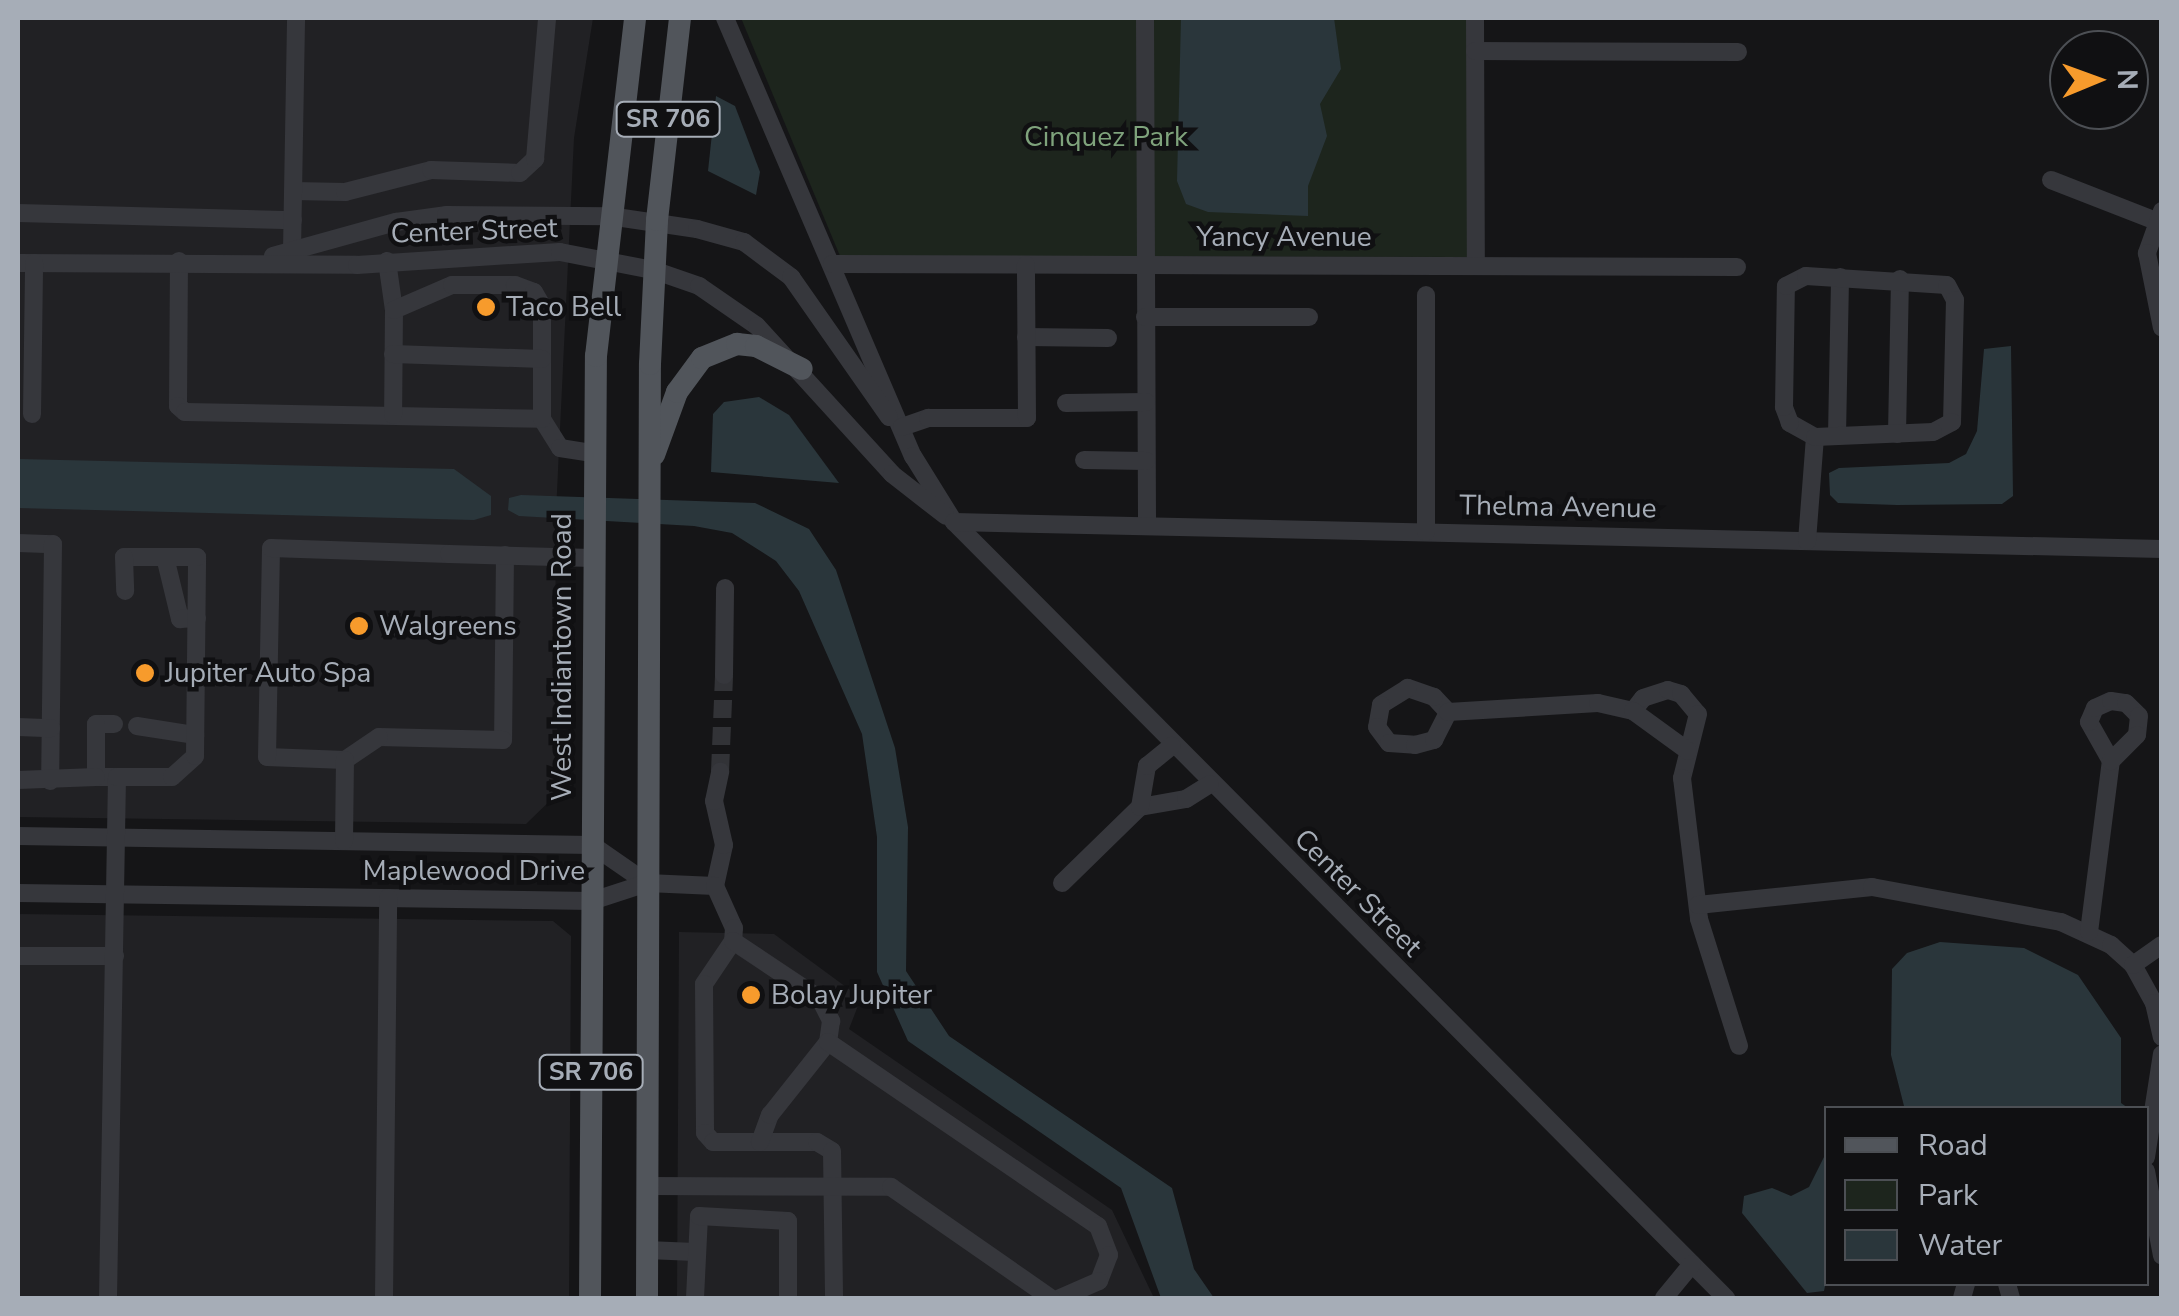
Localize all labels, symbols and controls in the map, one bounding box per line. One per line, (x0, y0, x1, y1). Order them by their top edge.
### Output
north arrow (2049, 30, 2149, 130)
text: N (2108, 69, 2146, 90)
road number: SR 706 (616, 99, 720, 139)
park label: Cinquez Park (1024, 120, 1188, 154)
street label: Center Street (390, 211, 558, 251)
street label: Yancy Avenue (1196, 220, 1372, 254)
place label: Taco Bell (506, 290, 621, 324)
marker: Taco Bell (475, 296, 497, 318)
street label: Thelma Avenue (1459, 488, 1657, 526)
street label: West Indiantown Road (545, 513, 579, 801)
place label: Walgreens (379, 609, 517, 643)
marker: Walgreens (348, 615, 370, 637)
place label: Jupiter Auto Spa (165, 656, 371, 690)
marker: Jupiter Auto Spa (134, 662, 156, 684)
street label: Center Street (1287, 822, 1429, 964)
street label: Maplewood Drive (363, 854, 585, 888)
place label: Bolay Jupiter (771, 978, 932, 1012)
marker: Bolay Jupiter (740, 984, 762, 1006)
road number: SR 706 (538, 1052, 644, 1092)
legend (1824, 1106, 2149, 1286)
text: Road (1918, 1125, 1988, 1166)
text: Park (1918, 1175, 1978, 1216)
text: Water (1918, 1225, 2002, 1266)

